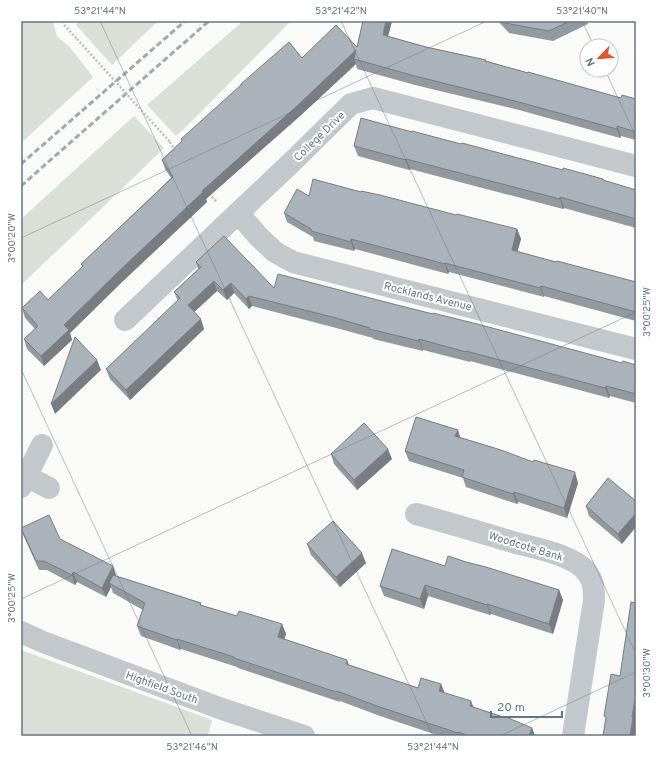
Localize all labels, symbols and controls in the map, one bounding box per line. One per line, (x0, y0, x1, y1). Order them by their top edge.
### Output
text: 53°21'44"N (74, 5, 126, 18)
text: 53°21'42"N (315, 5, 367, 18)
text: 53°21'40"N (556, 5, 608, 18)
north arrow (579, 38, 619, 78)
text: N (583, 55, 599, 68)
street label: College Drive (291, 109, 348, 165)
text: 3°00'20"W (6, 213, 19, 263)
street label: Rocklands Avenue (382, 279, 473, 315)
text: 3°00'25"W (641, 287, 654, 337)
street label: Woodcote Bank (487, 529, 565, 565)
text: 3°00'25"W (6, 573, 19, 623)
text: 3°00'30"W (641, 648, 654, 698)
street label: Highfield South (124, 668, 200, 707)
scale bar (491, 693, 562, 719)
text: 20 m (497, 700, 525, 716)
text: 53°21'46"N (166, 741, 218, 754)
text: 53°21'44"N (407, 741, 459, 754)

